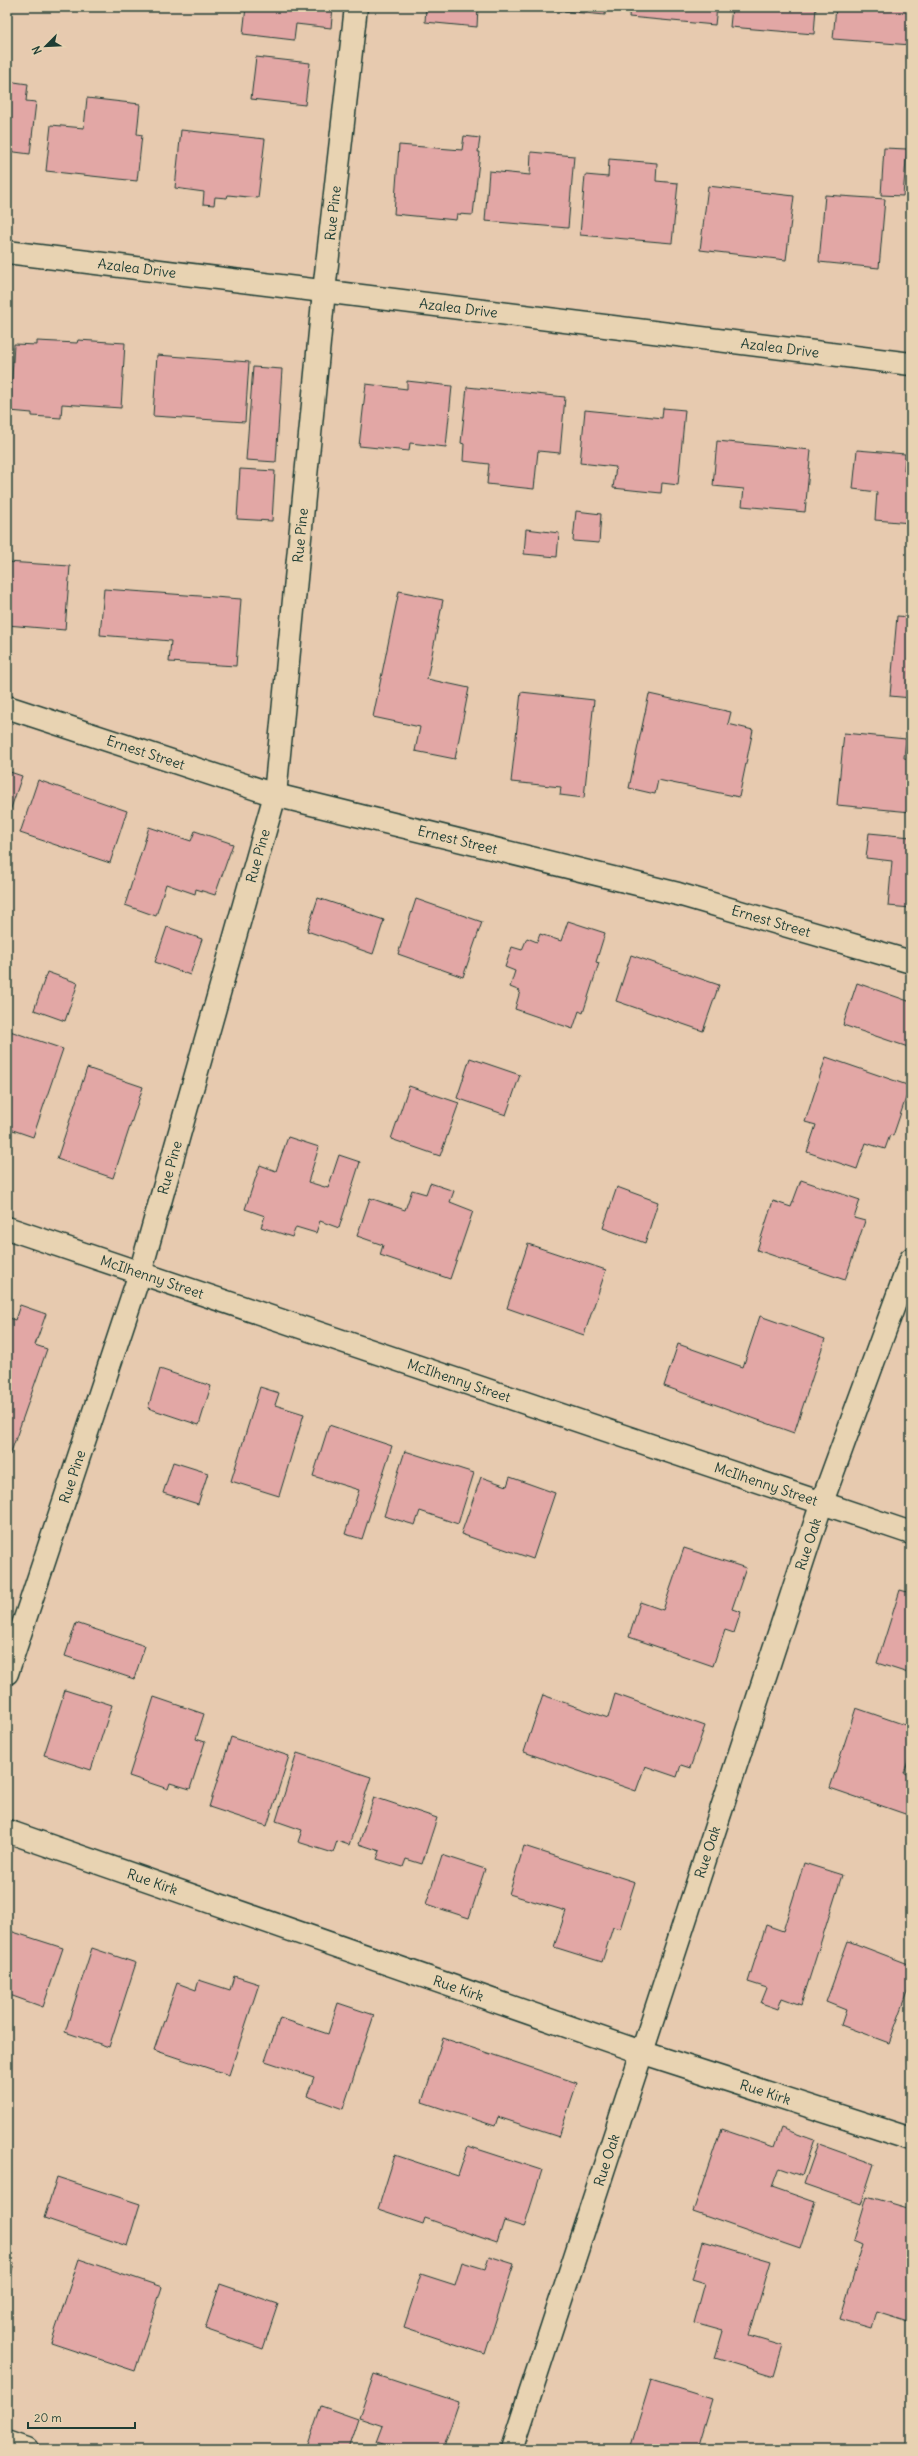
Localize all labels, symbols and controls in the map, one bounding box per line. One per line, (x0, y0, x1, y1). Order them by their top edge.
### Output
north arrow (26, 26, 66, 66)
text: N (29, 44, 45, 56)
street label: Rue Pine (321, 185, 345, 241)
street label: Azalea Drive (97, 254, 177, 282)
street label: Azalea Drive (418, 294, 499, 322)
street label: Azalea Drive (740, 334, 820, 362)
street label: Rue Pine (289, 507, 312, 564)
street label: Ernest Street (104, 731, 187, 774)
street label: Ernest Street (416, 821, 499, 858)
street label: Rue Pine (242, 827, 274, 885)
street label: Ernest Street (729, 901, 813, 941)
street label: Rue Pine (154, 1139, 186, 1197)
street label: McIlhenny Street (98, 1251, 206, 1303)
street label: McIlhenny Street (405, 1355, 513, 1406)
street label: Rue Pine (55, 1448, 90, 1506)
street label: McIlhenny Street (712, 1458, 820, 1510)
street label: Rue Oak (791, 1516, 825, 1573)
street label: Rue Oak (690, 1824, 724, 1881)
street label: Rue Kirk (125, 1865, 180, 1899)
street label: Rue Kirk (431, 1971, 486, 2005)
street label: Rue Kirk (738, 2075, 793, 2109)
street label: Rue Oak (590, 2132, 623, 2188)
scale bar (28, 2404, 135, 2430)
text: 20 m (34, 2410, 62, 2425)

